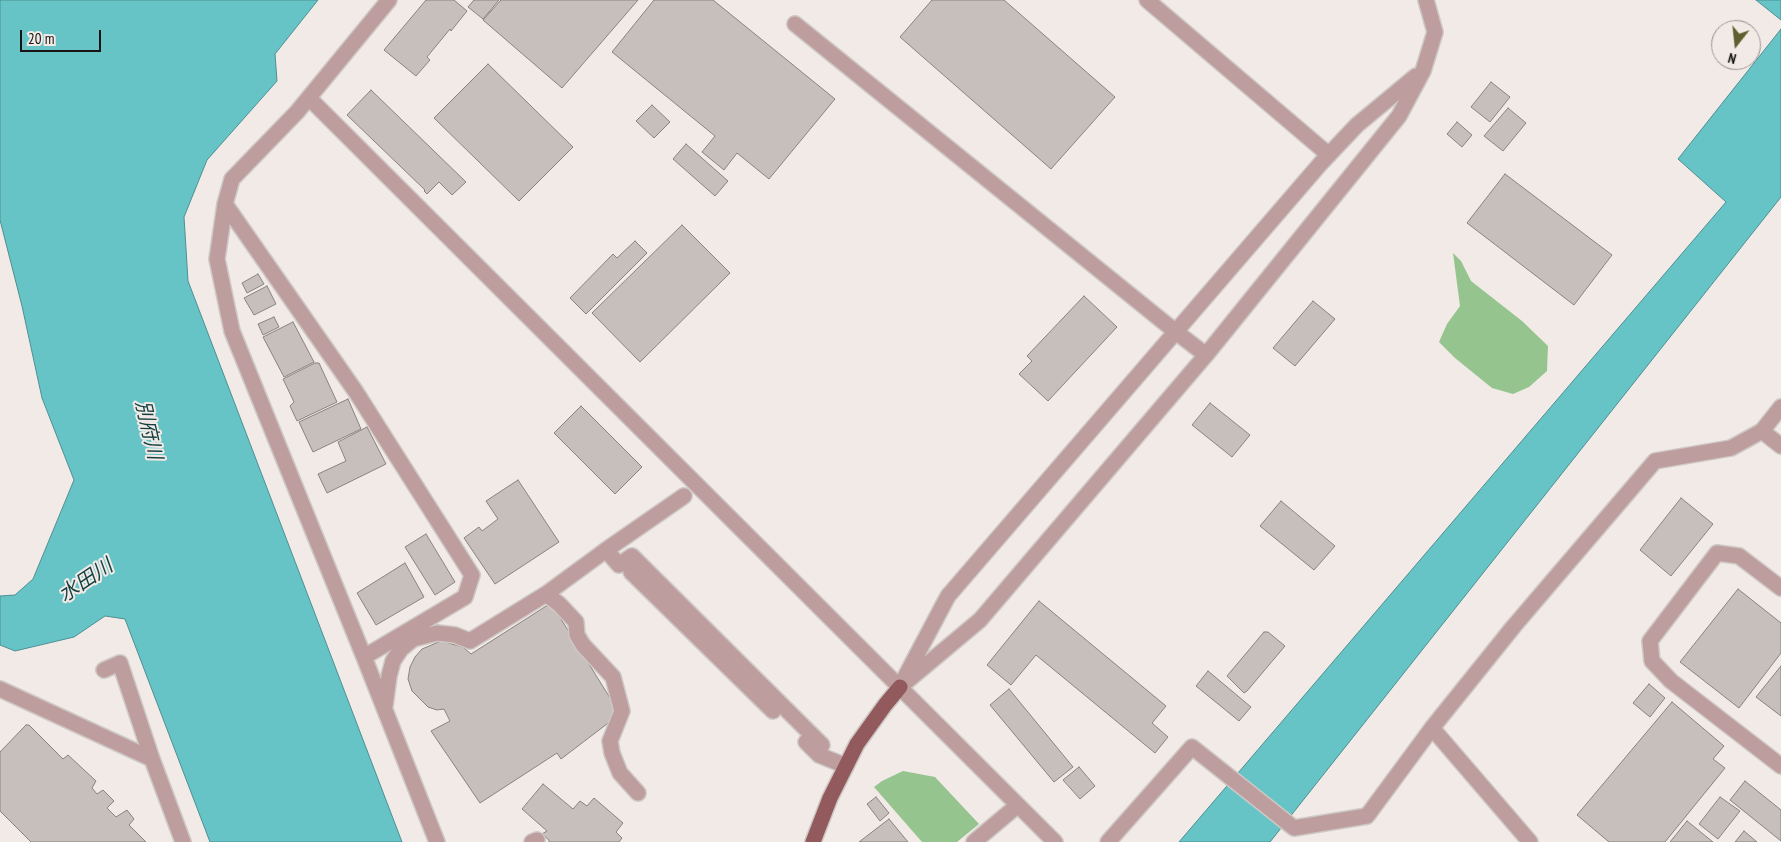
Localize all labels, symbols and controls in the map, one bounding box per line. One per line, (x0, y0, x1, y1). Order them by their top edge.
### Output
scale bar (22, 20, 104, 52)
north arrow (1711, 20, 1761, 70)
text: 20 m (28, 29, 54, 48)
text: N (1726, 49, 1738, 68)
water label: 別府川 (130, 398, 166, 462)
water label: 水田川 (54, 554, 118, 608)

